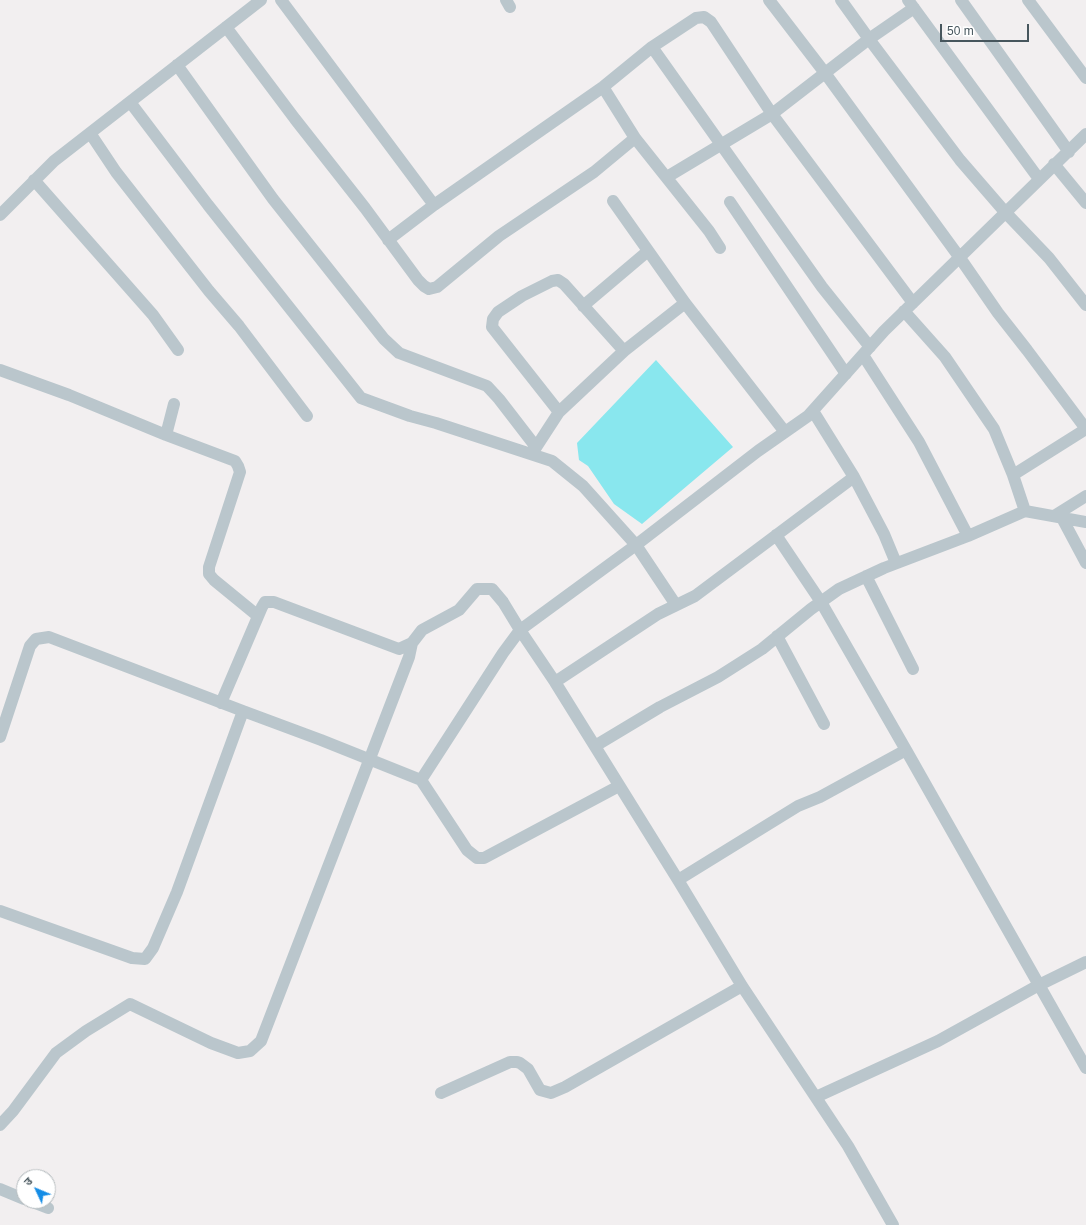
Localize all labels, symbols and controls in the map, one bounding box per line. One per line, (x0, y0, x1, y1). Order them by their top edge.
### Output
scale bar (942, 16, 1031, 42)
text: 50 m (947, 24, 974, 38)
north arrow (16, 1169, 56, 1209)
text: उ (22, 1175, 35, 1188)

